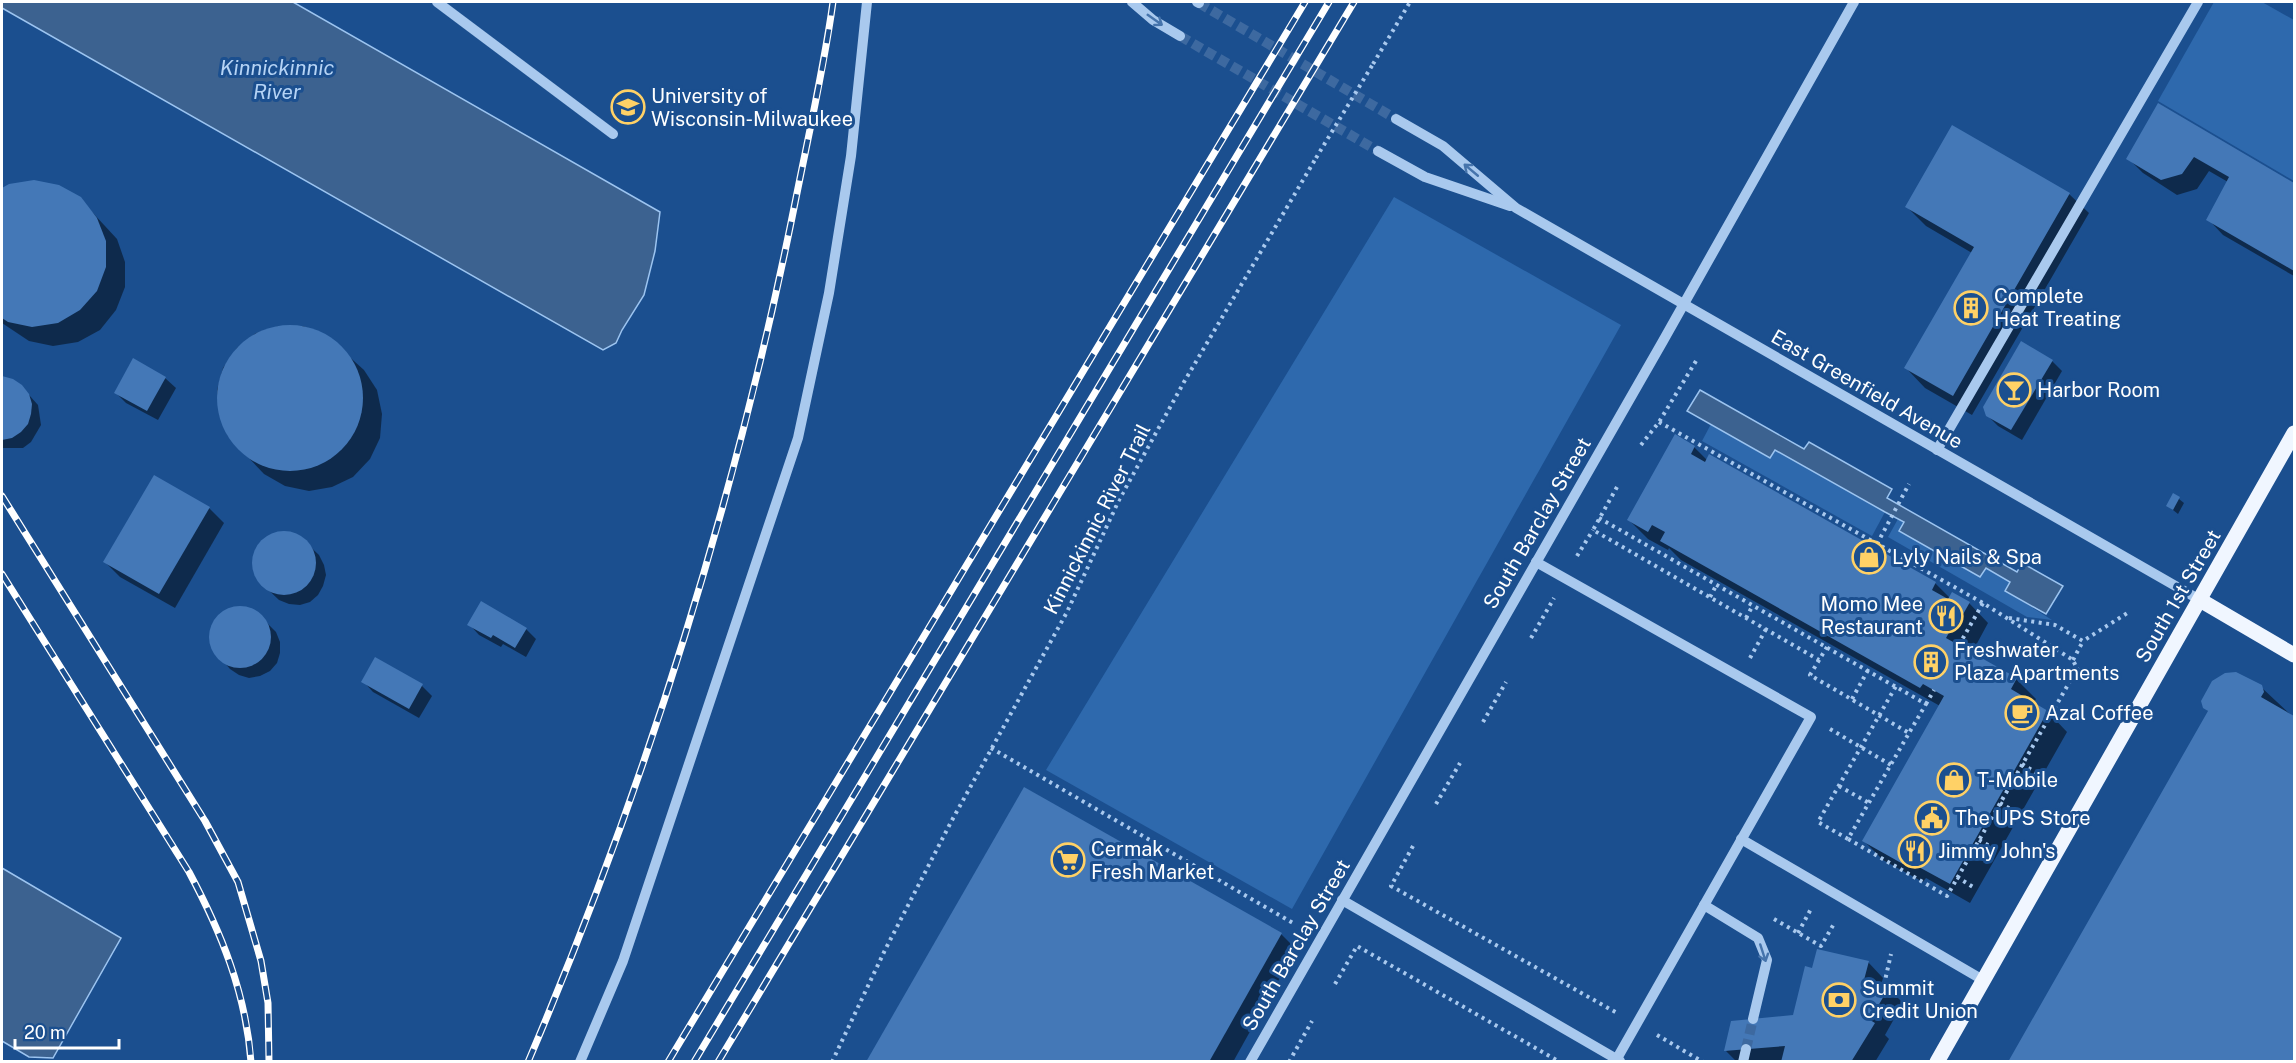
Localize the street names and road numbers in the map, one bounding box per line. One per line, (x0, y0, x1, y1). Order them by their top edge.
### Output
street label: East Greenfield Avenue (1767, 324, 1967, 454)
street label: Kinnickinnic River Trail (1039, 420, 1155, 618)
street label: South Barclay Street (1478, 433, 1596, 613)
street label: South 1st Street (2130, 525, 2226, 667)
street label: South Barclay Street (1237, 855, 1355, 1035)

